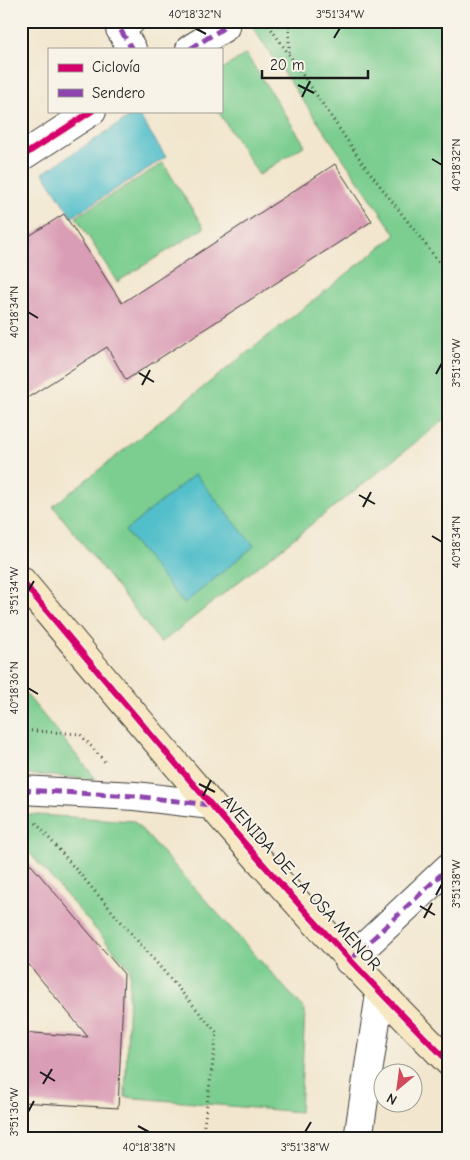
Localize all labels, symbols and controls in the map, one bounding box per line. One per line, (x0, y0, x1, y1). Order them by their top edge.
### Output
text: 40°18'32"N (169, 7, 221, 21)
text: 3°51'34"W (316, 7, 365, 21)
legend (48, 48, 222, 112)
scale bar (262, 48, 369, 80)
text: 20 m (270, 56, 304, 74)
text: Ciclovía (92, 58, 140, 76)
text: Sendero (92, 84, 145, 102)
text: 40°18'32"N (449, 139, 463, 191)
text: 40°18'34"N (7, 286, 21, 338)
text: 3°51'36"W (449, 338, 463, 387)
text: 40°18'34"N (449, 516, 463, 568)
text: 3°51'34"W (7, 566, 21, 615)
text: 40°18'36"N (7, 661, 21, 715)
street label: AVENIDA DE LA OSA MENOR (217, 791, 385, 975)
text: 3°51'38"W (449, 859, 463, 908)
north arrow (372, 1062, 422, 1112)
text: 3°51'36"W (7, 1087, 21, 1136)
text: N (384, 1089, 400, 1109)
text: 40°18'38"N (123, 1140, 175, 1154)
text: 3°51'38"W (281, 1140, 330, 1154)

